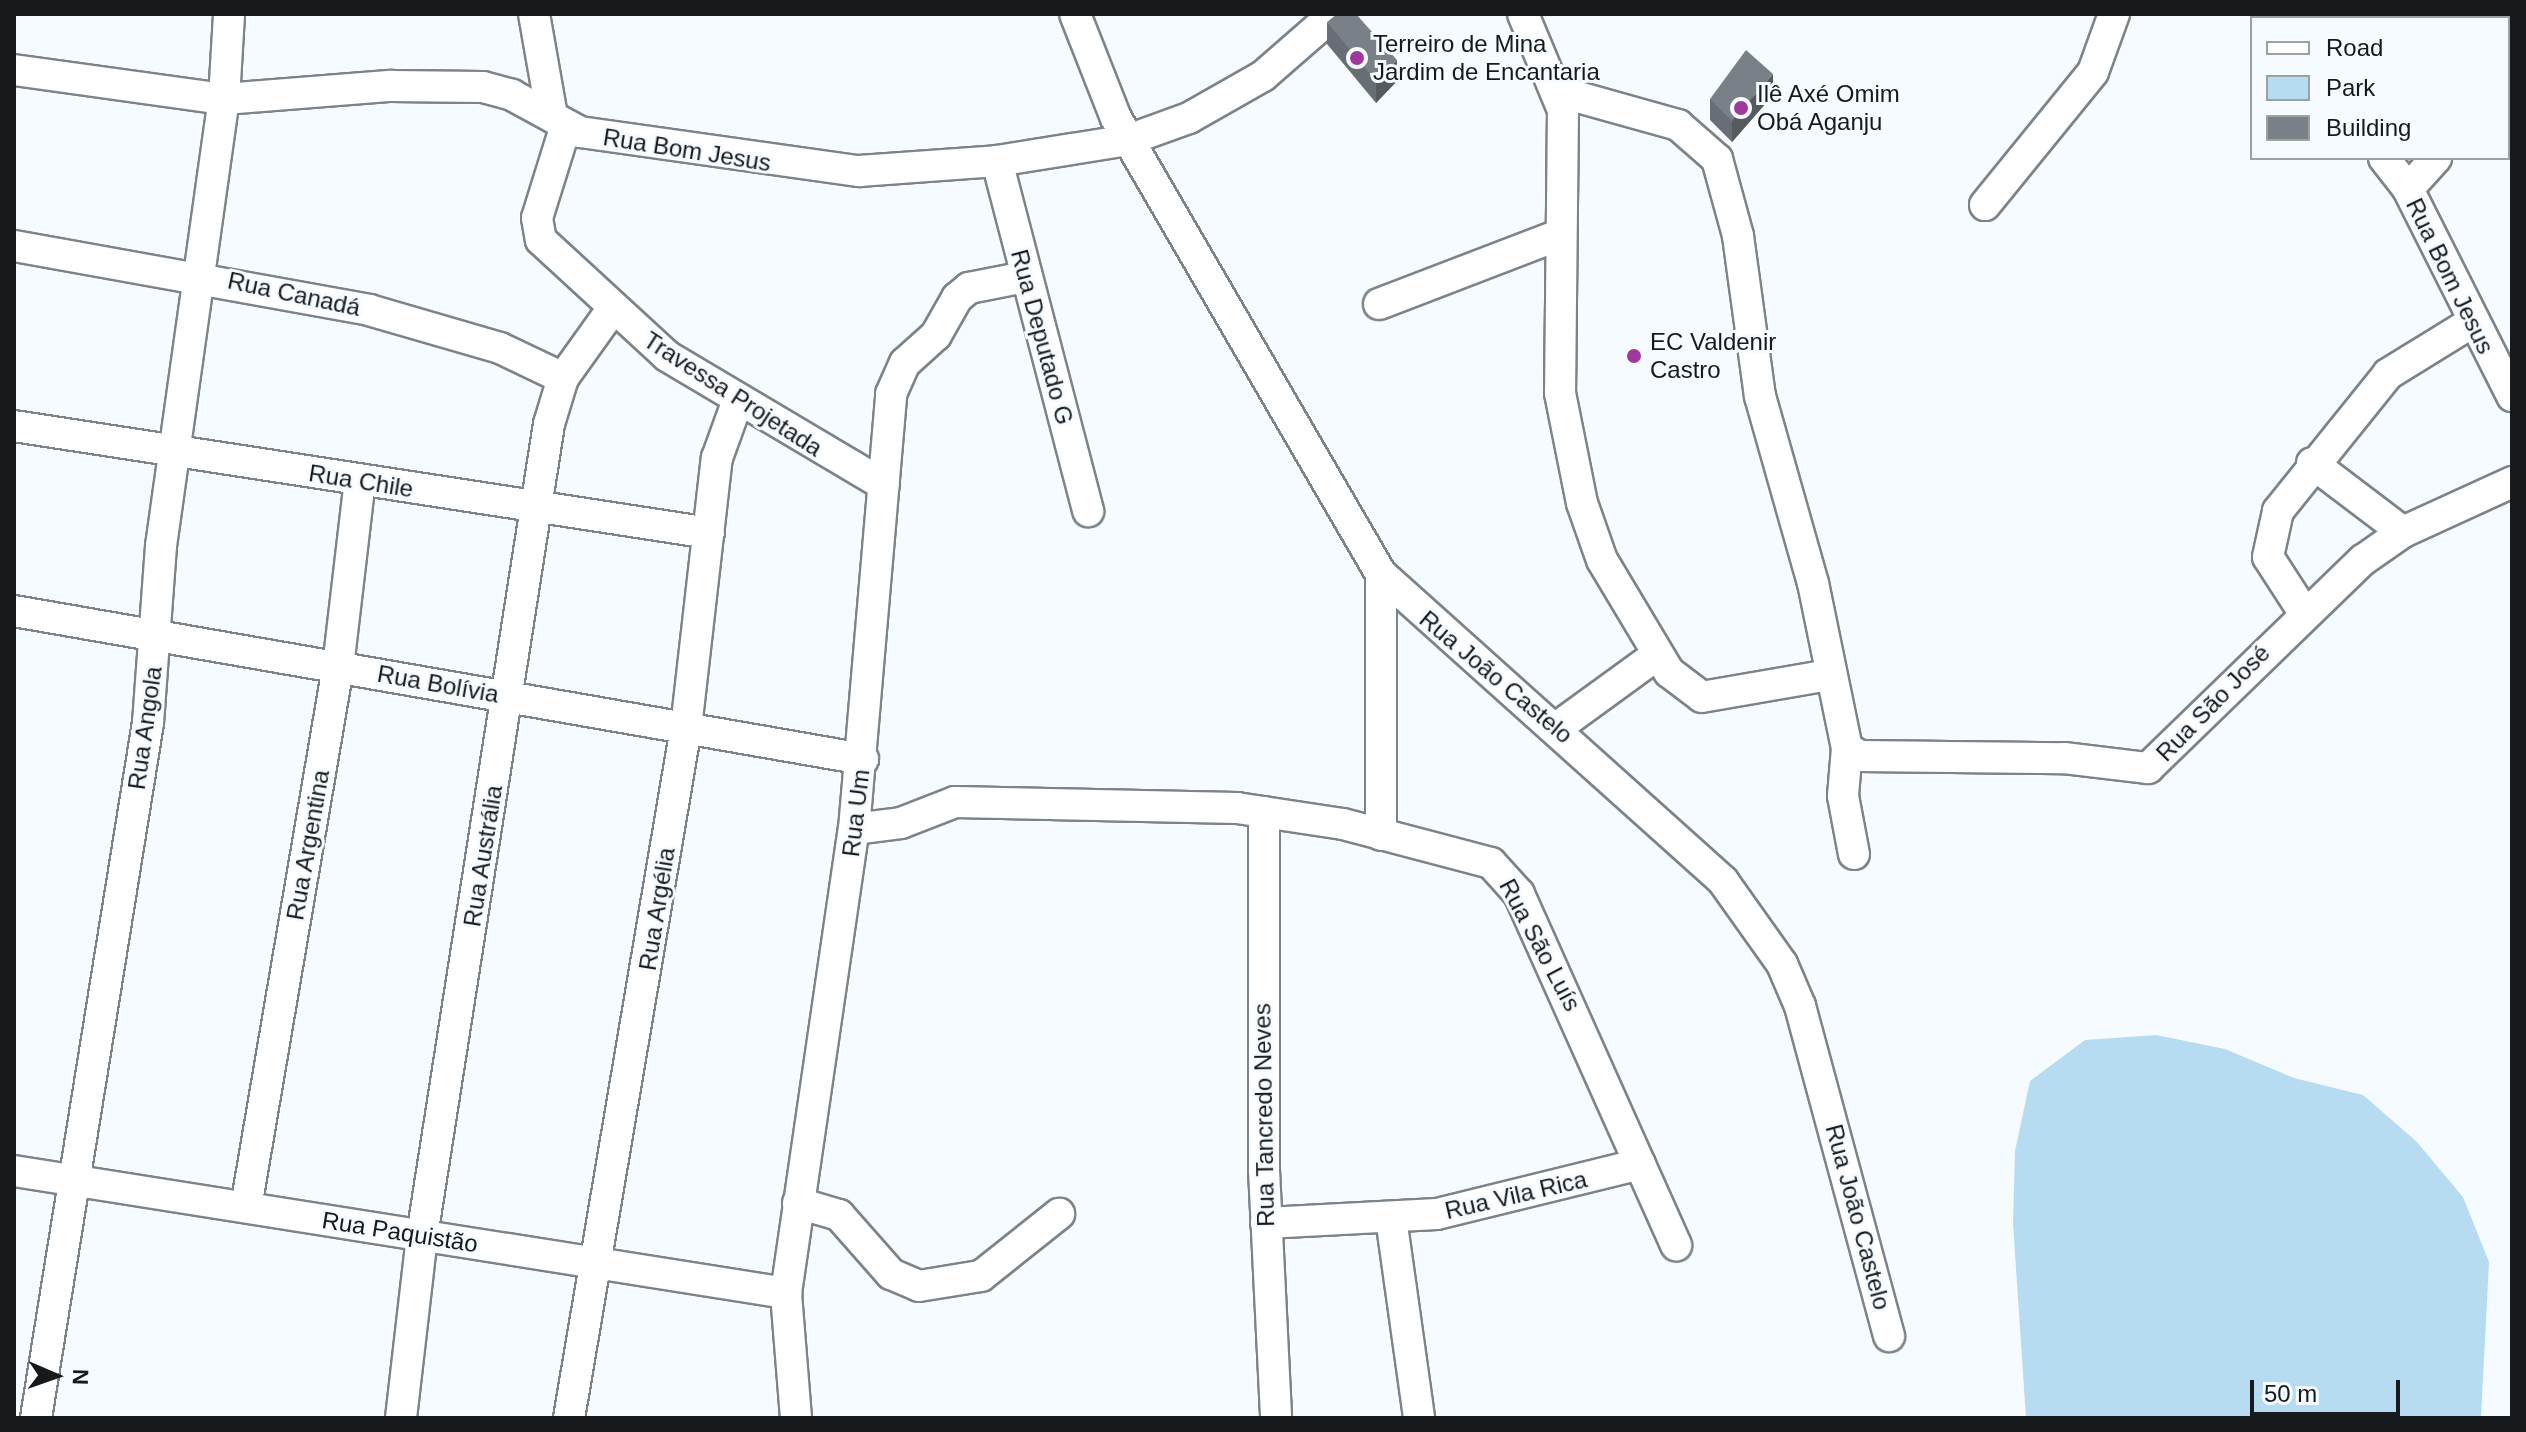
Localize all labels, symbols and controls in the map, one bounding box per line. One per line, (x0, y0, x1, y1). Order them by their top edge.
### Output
legend (2250, 16, 2510, 160)
place label: Terreiro de Mina Jardim de Encantaria (1373, 30, 1600, 86)
text: Road (2326, 34, 2383, 61)
marker: Terreiro de Mina Jardim de Encantaria (1348, 49, 1366, 67)
text: Park (2326, 74, 2375, 101)
place label: Ilê Axé Omim Obá Aganju (1757, 80, 1901, 136)
marker: Ilê Axé Omim Obá Aganju (1732, 99, 1750, 117)
text: Building (2326, 114, 2411, 141)
street label: Rua Bom Jesus (601, 123, 773, 177)
street label: Rua Bom Jesus (2400, 194, 2500, 358)
street label: Rua Deputado G (1005, 246, 1079, 428)
street label: Rua Canadá (225, 266, 363, 322)
street label: Travessa Projetada (638, 325, 828, 463)
place label: EC Valdenir Castro (1650, 328, 1776, 384)
marker: EC Valdenir Castro (1625, 347, 1643, 365)
street label: Rua Chile (307, 459, 415, 503)
street label: Rua João Castelo (1414, 605, 1578, 749)
street label: Rua São José (2150, 639, 2276, 767)
street label: Rua Bolívia (375, 659, 501, 709)
street label: Rua Angola (122, 664, 168, 792)
street label: Rua Argentina (280, 767, 336, 923)
street label: Rua Um (836, 768, 876, 858)
street label: Rua Austrália (458, 783, 508, 929)
street label: Rua Argélia (633, 845, 681, 973)
street label: Rua São Luís (1493, 874, 1587, 1016)
street label: Rua Tancredo Neves (1248, 1003, 1280, 1227)
street label: Rua João Castelo (1819, 1121, 1897, 1313)
street label: Rua Vila Rica (1442, 1165, 1590, 1225)
street label: Rua Paquistão (320, 1205, 480, 1259)
north arrow (16, 1336, 96, 1416)
scale bar (2254, 1364, 2404, 1414)
text: N (68, 1368, 93, 1385)
text: 50 m (2264, 1380, 2317, 1407)

